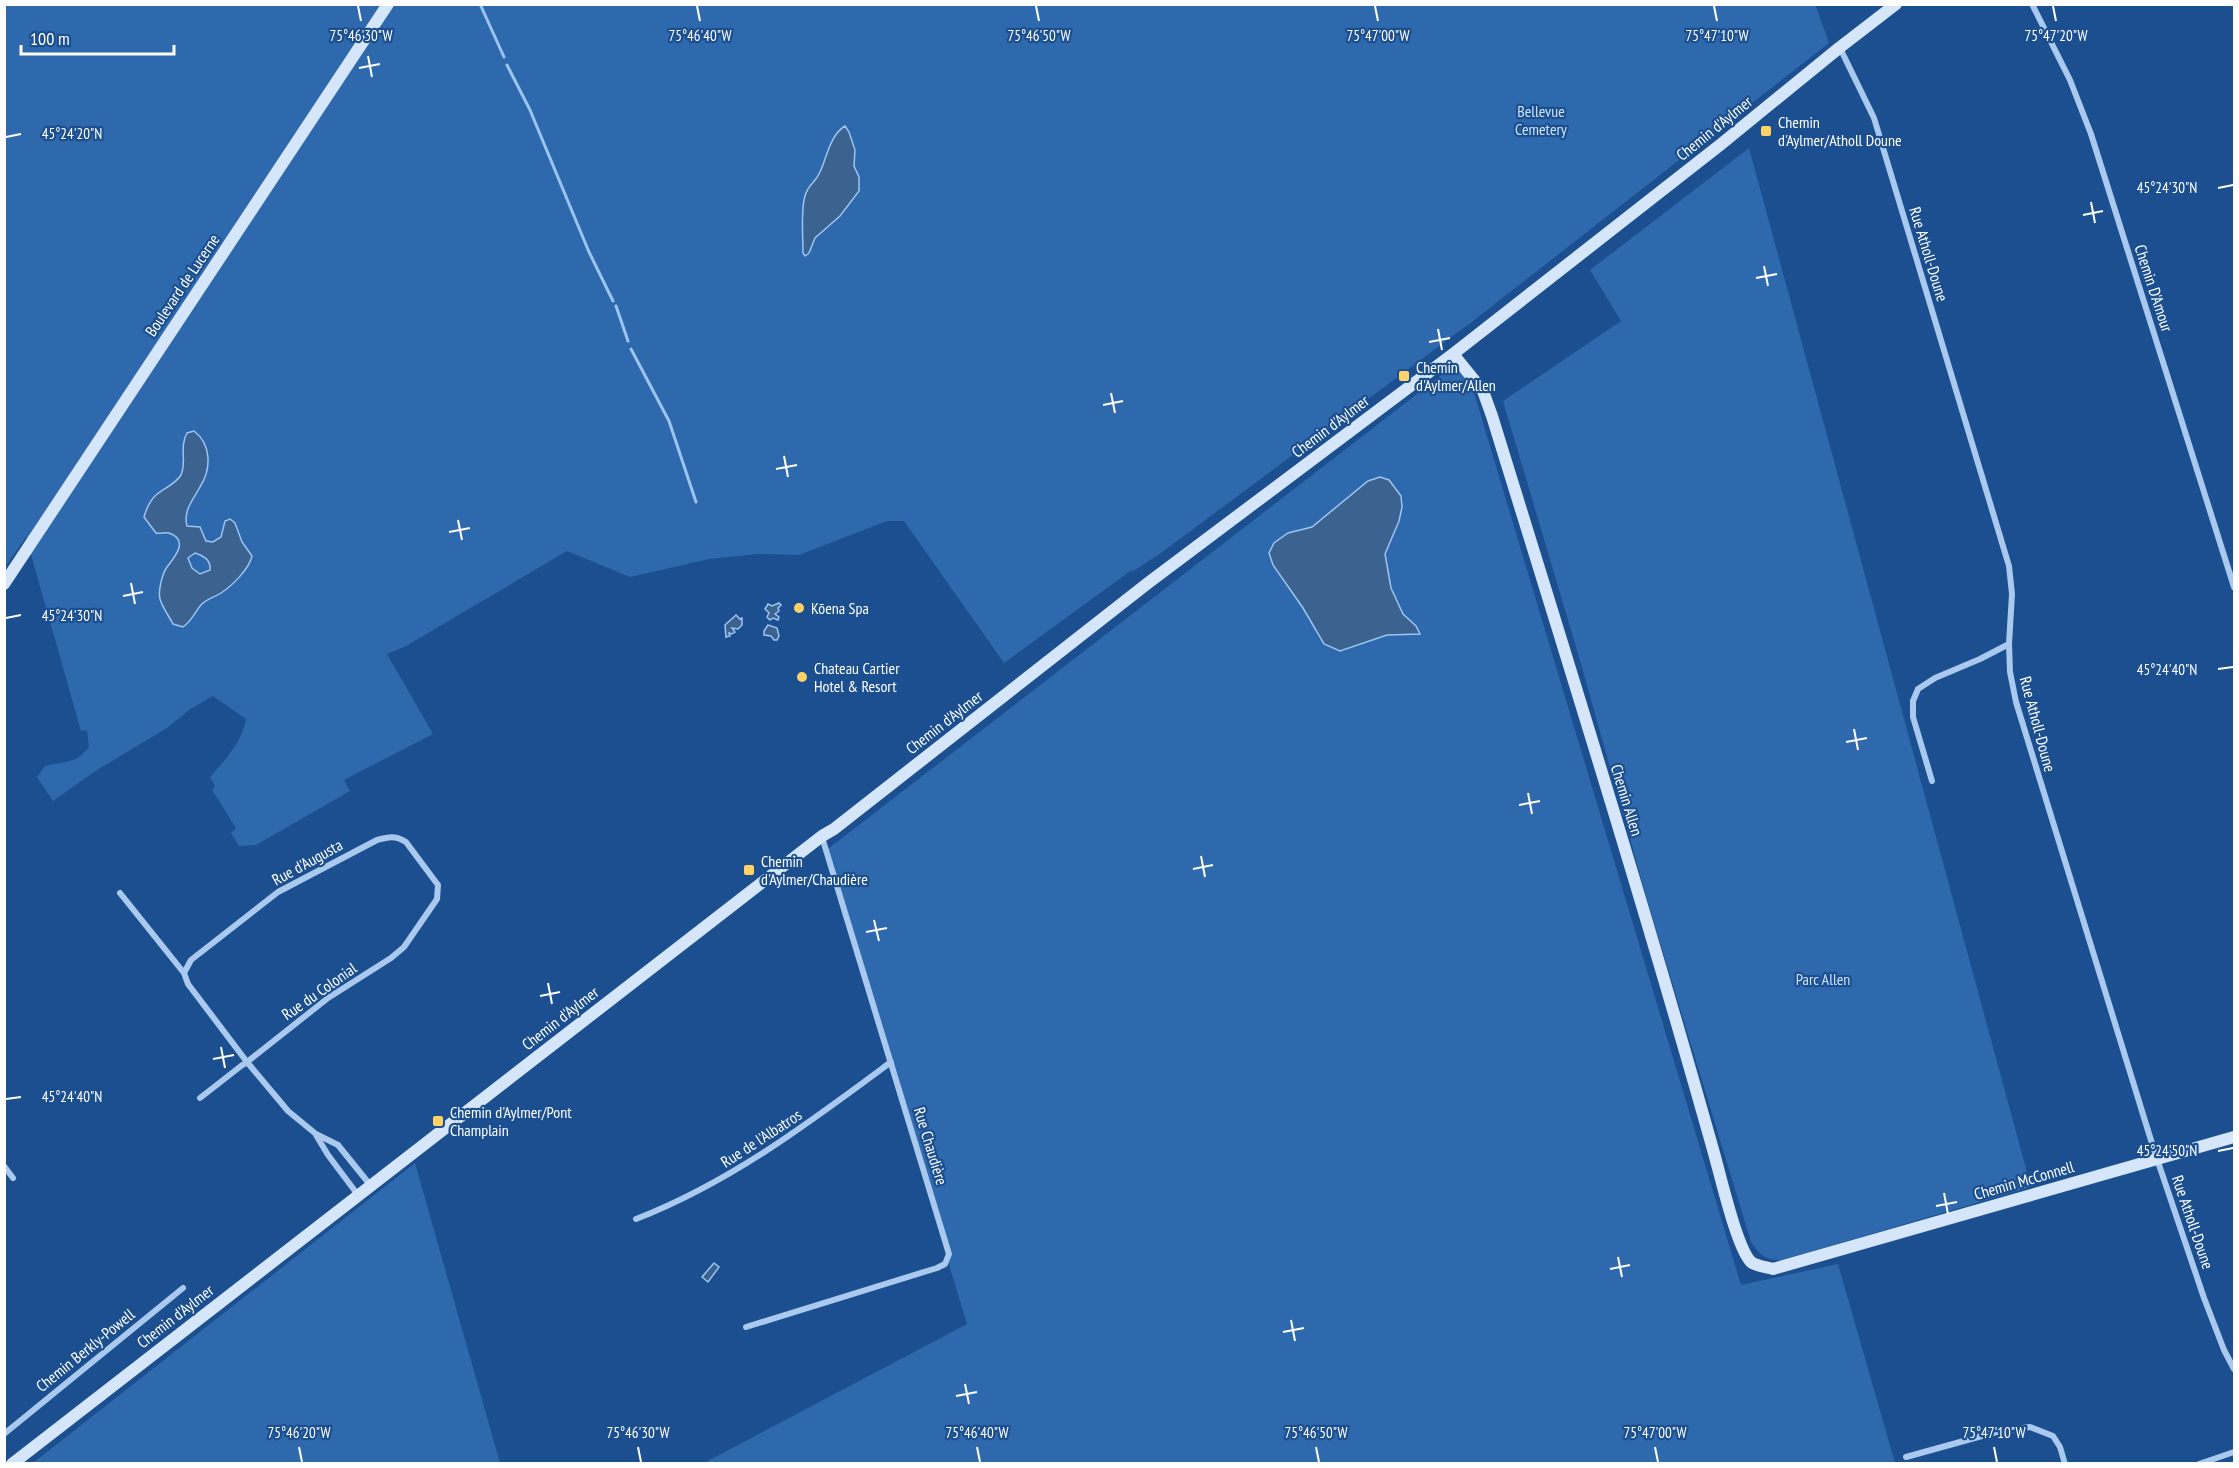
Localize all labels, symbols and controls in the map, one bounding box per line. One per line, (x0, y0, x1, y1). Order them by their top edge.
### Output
scale bar (21, 18, 174, 56)
text: 75°46'30"W (329, 26, 393, 45)
text: 75°46'40"W (668, 26, 732, 45)
text: 75°46'50"W (1007, 26, 1071, 45)
text: 75°47'00"W (1346, 26, 1410, 45)
text: 75°47'10"W (1685, 26, 1749, 45)
text: 75°47'20"W (2024, 26, 2088, 45)
text: 100 m (30, 27, 70, 50)
street label: Chemin d'Aylmer (1672, 91, 1756, 165)
park label: Bellevue Cemetery (1515, 101, 1567, 139)
place label: Chemin d'Aylmer/Atholl Doune (1778, 112, 1902, 150)
text: 45°24'20"N (42, 124, 102, 143)
marker: Chemin d'Aylmer/Atholl Doune (1759, 124, 1773, 138)
text: 45°24'30"N (2137, 178, 2197, 197)
street label: Rue Atholl-Doune (1905, 204, 1953, 304)
street label: Boulevard de Lucerne (140, 230, 224, 340)
street label: Chemin D'Amour (2130, 242, 2178, 335)
place label: Chemin d'Aylmer/Allen (1416, 357, 1496, 395)
marker: Chemin d'Aylmer/Allen (1397, 369, 1411, 383)
street label: Chemin d'Aylmer (1287, 390, 1373, 462)
place label: Kōena Spa (811, 598, 869, 618)
marker: Kōena Spa (792, 601, 806, 615)
text: 45°24'30"N (42, 606, 102, 625)
place label: Chateau Cartier Hotel & Resort (814, 658, 900, 696)
text: 45°24'40"N (2137, 660, 2197, 679)
marker: Chateau Cartier Hotel & Resort (795, 670, 809, 684)
street label: Rue Atholl-Doune (2016, 674, 2060, 774)
street label: Chemin d'Aylmer (902, 686, 987, 758)
street label: Chemin Allen (1607, 762, 1647, 838)
street label: Rue d'Augusta (268, 834, 346, 890)
place label: Chemin d'Aylmer/Chaudière (761, 851, 868, 889)
marker: Chemin d'Aylmer/Chaudière (742, 863, 756, 877)
street label: Rue du Colonial (278, 958, 361, 1024)
park label: Parc Allen (1796, 969, 1850, 989)
street label: Chemin d'Aylmer (518, 982, 603, 1054)
text: 45°24'40"N (42, 1087, 102, 1106)
place label: Chemin d'Aylmer/Pont Champlain (450, 1102, 572, 1140)
street label: Rue de l'Albatros (717, 1104, 805, 1172)
street label: Rue Chaudière (910, 1105, 952, 1187)
marker: Chemin d'Aylmer/Pont Champlain (431, 1114, 445, 1128)
text: 45°24'50"N (2137, 1141, 2197, 1160)
street label: Chemin McConnell (1972, 1156, 2077, 1204)
street label: Rue Atholl-Doune (2168, 1172, 2218, 1272)
street label: Chemin d'Aylmer (133, 1280, 218, 1352)
street label: Chemin Berkly-Powell (32, 1304, 139, 1396)
text: 75°46'20"W (267, 1423, 331, 1442)
text: 75°46'30"W (606, 1423, 670, 1442)
text: 75°46'40"W (945, 1423, 1009, 1442)
text: 75°46'50"W (1284, 1423, 1348, 1442)
text: 75°47'00"W (1623, 1423, 1687, 1442)
text: 75°47'10"W (1962, 1423, 2026, 1442)

